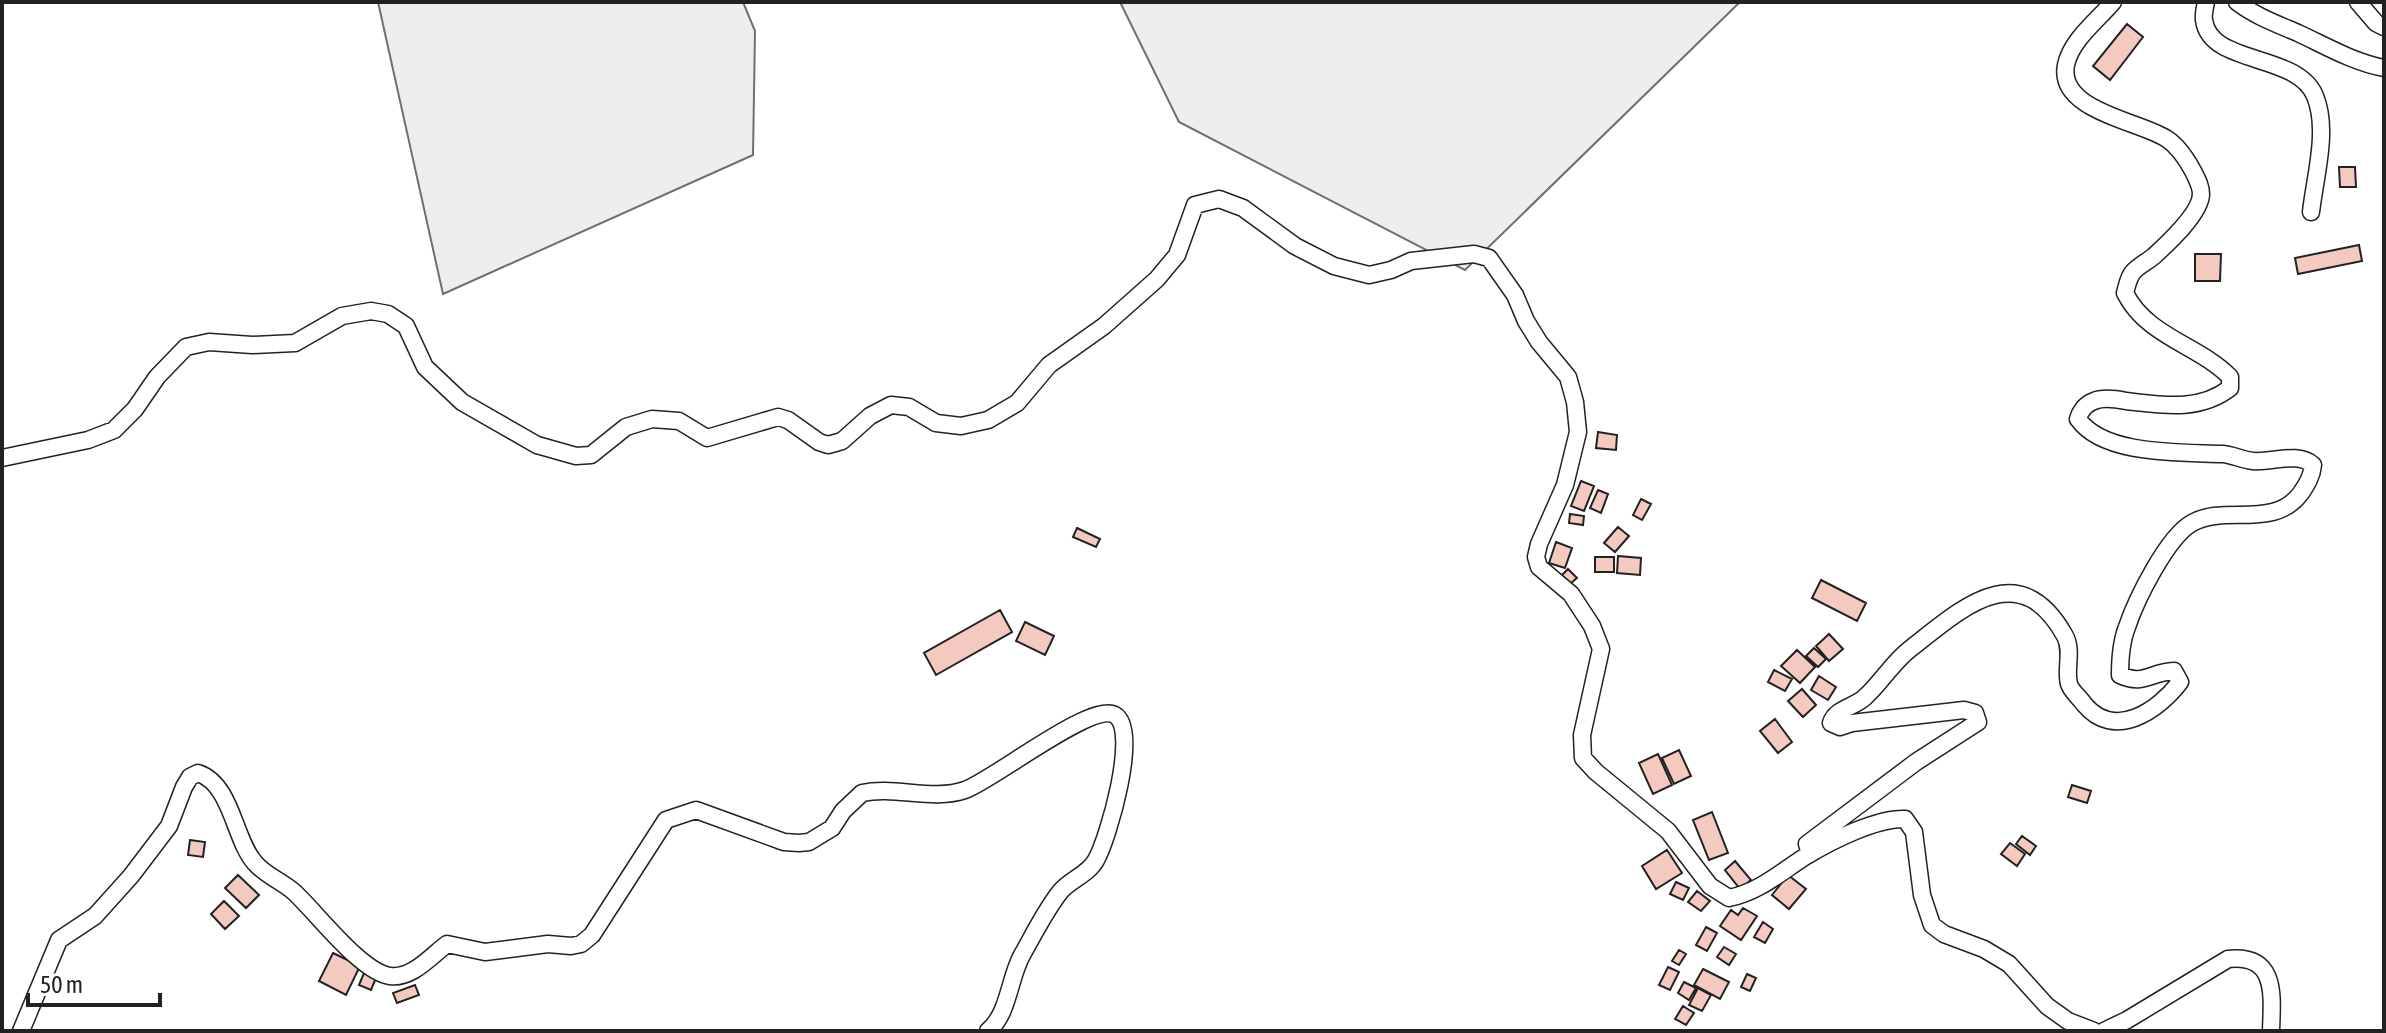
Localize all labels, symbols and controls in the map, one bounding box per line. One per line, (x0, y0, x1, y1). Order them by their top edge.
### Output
scale bar (28, 957, 160, 1007)
text: 50 m (40, 971, 83, 998)

